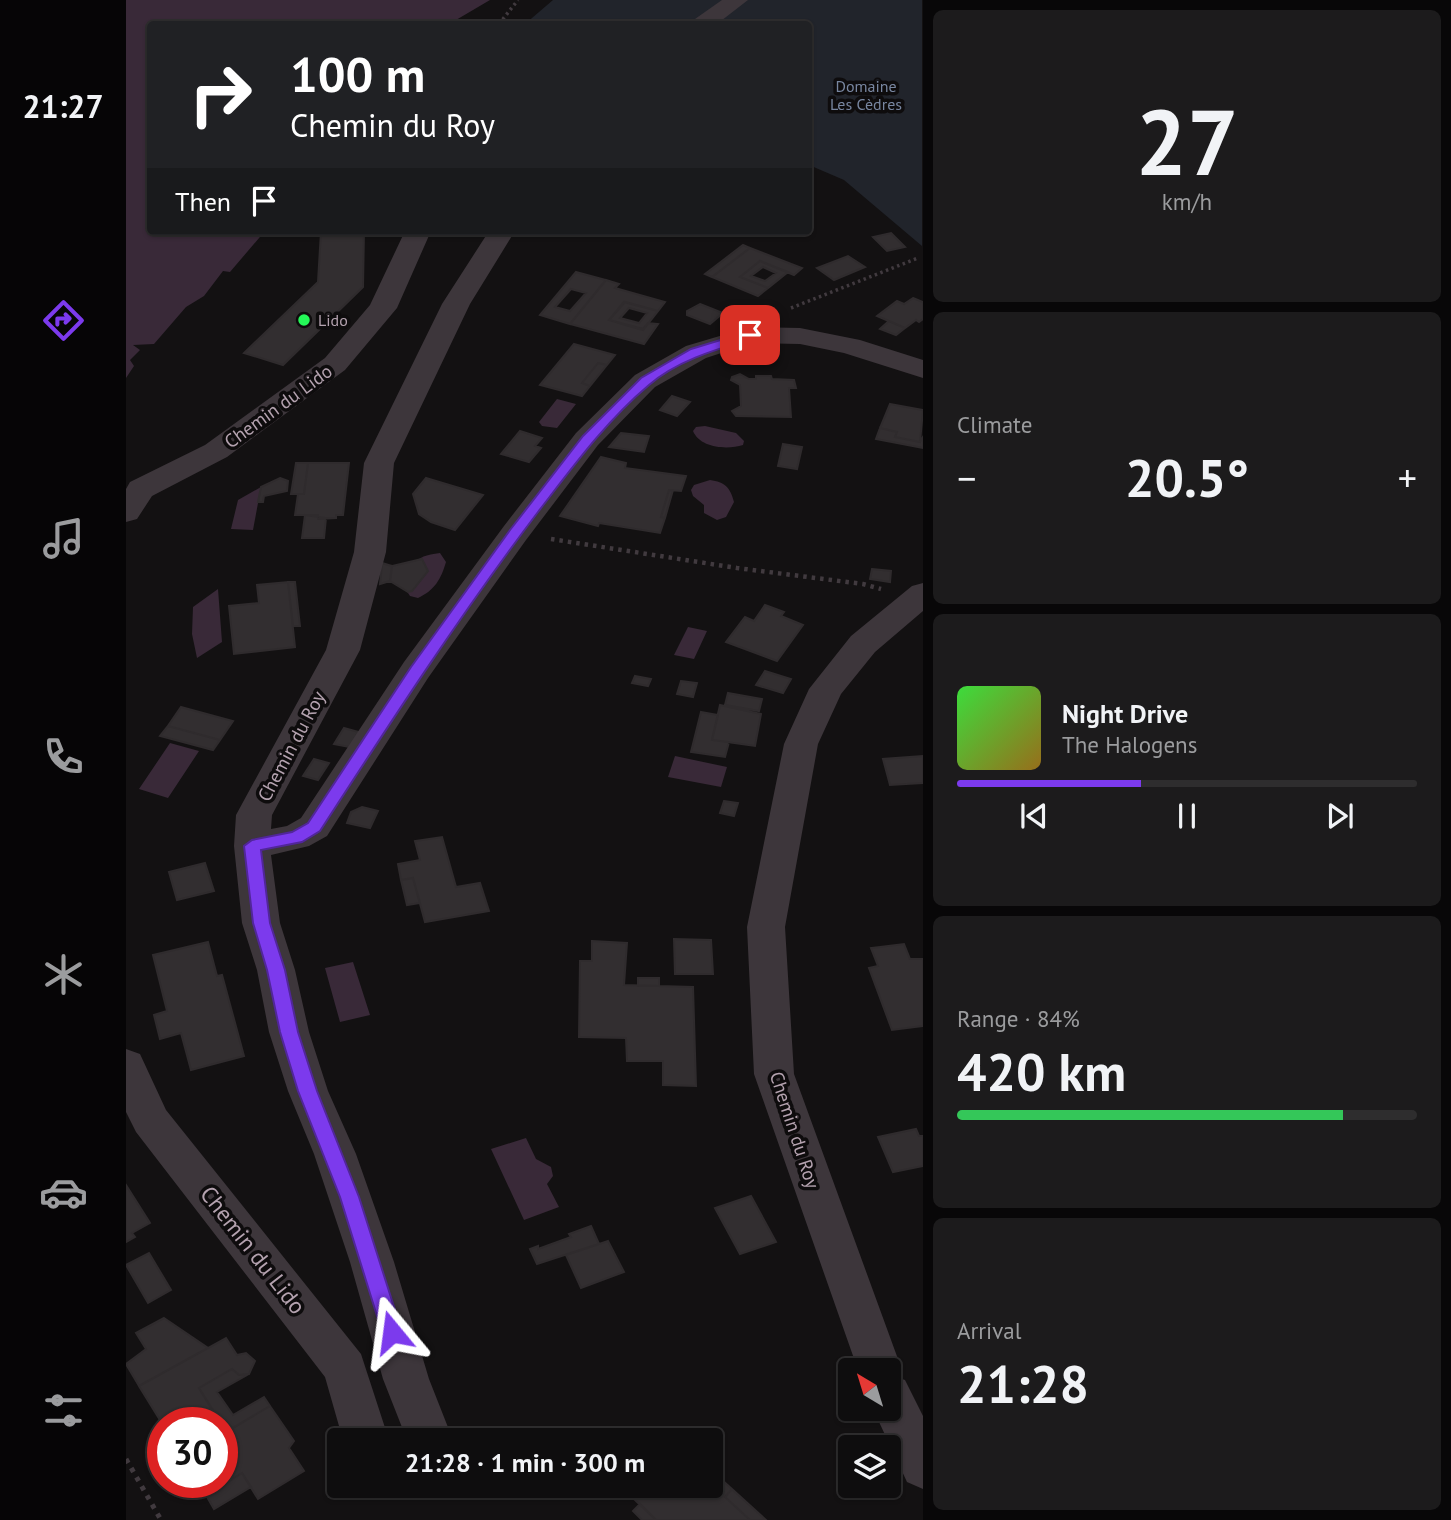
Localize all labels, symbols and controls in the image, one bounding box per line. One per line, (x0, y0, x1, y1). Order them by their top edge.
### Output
text: 100 m (290, 42, 425, 106)
icon: right (175, 49, 266, 140)
park label: Domaine Les Cèdres (830, 76, 902, 114)
text: 27 (1135, 82, 1239, 200)
text: 21:27 (22, 85, 104, 127)
text: Chemin du Roy (290, 104, 495, 146)
icon: arrive (245, 182, 283, 220)
text: Then (175, 185, 231, 218)
text: km/h (1162, 187, 1212, 216)
icon: directions (39, 296, 88, 345)
pin (720, 305, 780, 365)
place label: Lido (318, 310, 348, 330)
marker: Lido (296, 312, 312, 328)
icon: arrive (731, 316, 769, 354)
street label: Chemin du Lido (219, 359, 337, 453)
text: Climate (957, 410, 1032, 439)
text: 20.5° (1125, 444, 1249, 511)
text: − (957, 453, 976, 502)
text: + (1398, 453, 1417, 502)
icon: music (39, 514, 88, 563)
street label: Chemin du Roy (252, 687, 330, 805)
text: Night Drive (1062, 697, 1188, 730)
text: The Halogens (1062, 730, 1197, 759)
icon: phone (39, 732, 88, 781)
icon: previous (1015, 797, 1053, 835)
icon: pause (1168, 797, 1206, 835)
icon: next (1321, 797, 1359, 835)
icon: climate (39, 950, 88, 999)
text: Range · 84% (957, 1004, 1080, 1033)
text: 420 km (957, 1038, 1126, 1105)
street label: Chemin du Roy (765, 1068, 825, 1192)
icon: car (39, 1168, 88, 1217)
street label: Chemin du Lido (194, 1180, 312, 1320)
position arrow (355, 1295, 429, 1369)
text: Arrival (957, 1316, 1021, 1345)
text: 21:28 (957, 1350, 1089, 1417)
north arrow (838, 1358, 901, 1421)
map controls (838, 1358, 901, 1498)
icon: filters (39, 1386, 88, 1435)
speed limit sign: 30 (147, 1407, 238, 1498)
button: layers (838, 1435, 901, 1498)
text: 21:28 · 1 min · 300 m (405, 1446, 645, 1479)

